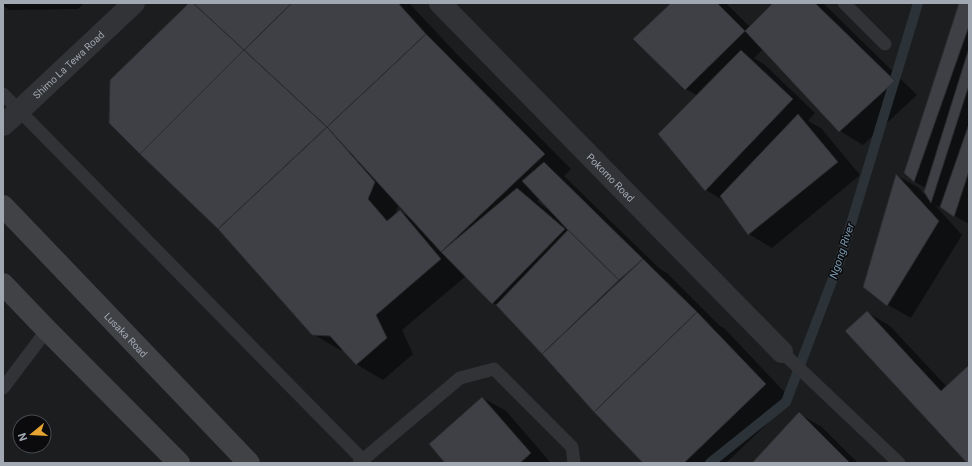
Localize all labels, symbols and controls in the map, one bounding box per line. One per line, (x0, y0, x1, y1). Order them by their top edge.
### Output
street label: Shimo La Tewa Road (31, 29, 106, 101)
street label: Pokomo Road (585, 151, 637, 204)
water label: Ngong River (827, 221, 857, 281)
street label: Lusaka Road (102, 310, 150, 359)
north arrow (12, 414, 52, 454)
text: N (16, 431, 30, 443)

